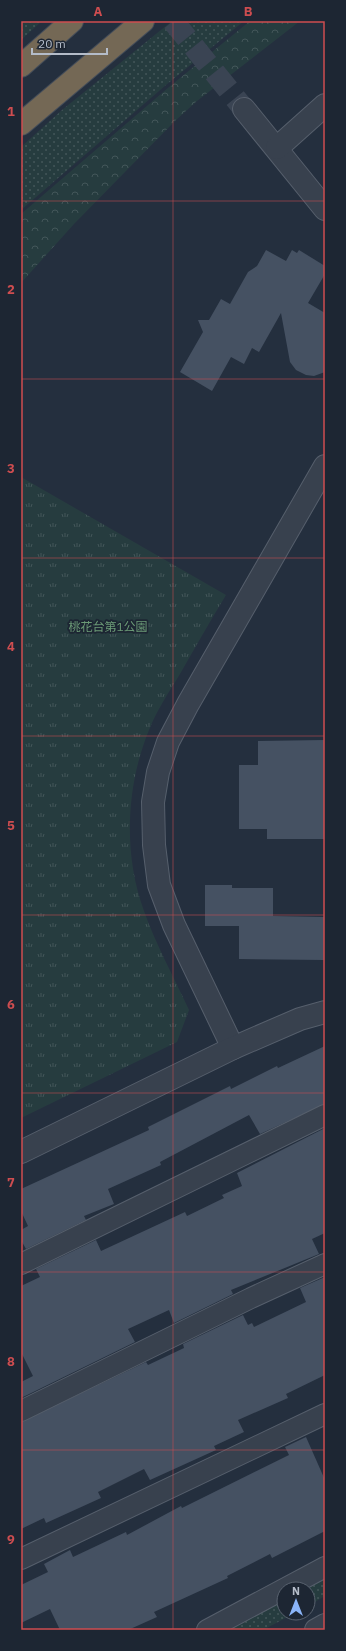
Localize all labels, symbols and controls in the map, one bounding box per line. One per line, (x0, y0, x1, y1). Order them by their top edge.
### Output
text: A (94, 3, 103, 20)
text: B (244, 3, 253, 20)
scale bar (32, 30, 107, 56)
text: 20 m (38, 36, 66, 51)
text: 1 (7, 103, 15, 120)
text: 2 (7, 281, 15, 298)
text: 3 (7, 460, 15, 477)
park label: 桃花台第1公園 (68, 619, 148, 634)
text: 4 (7, 638, 15, 655)
text: 5 (7, 817, 15, 834)
text: 6 (7, 996, 15, 1013)
text: 7 (7, 1174, 15, 1191)
text: 8 (7, 1353, 15, 1370)
text: 9 (7, 1531, 15, 1548)
north arrow (276, 1581, 316, 1621)
text: N (292, 1584, 300, 1598)

